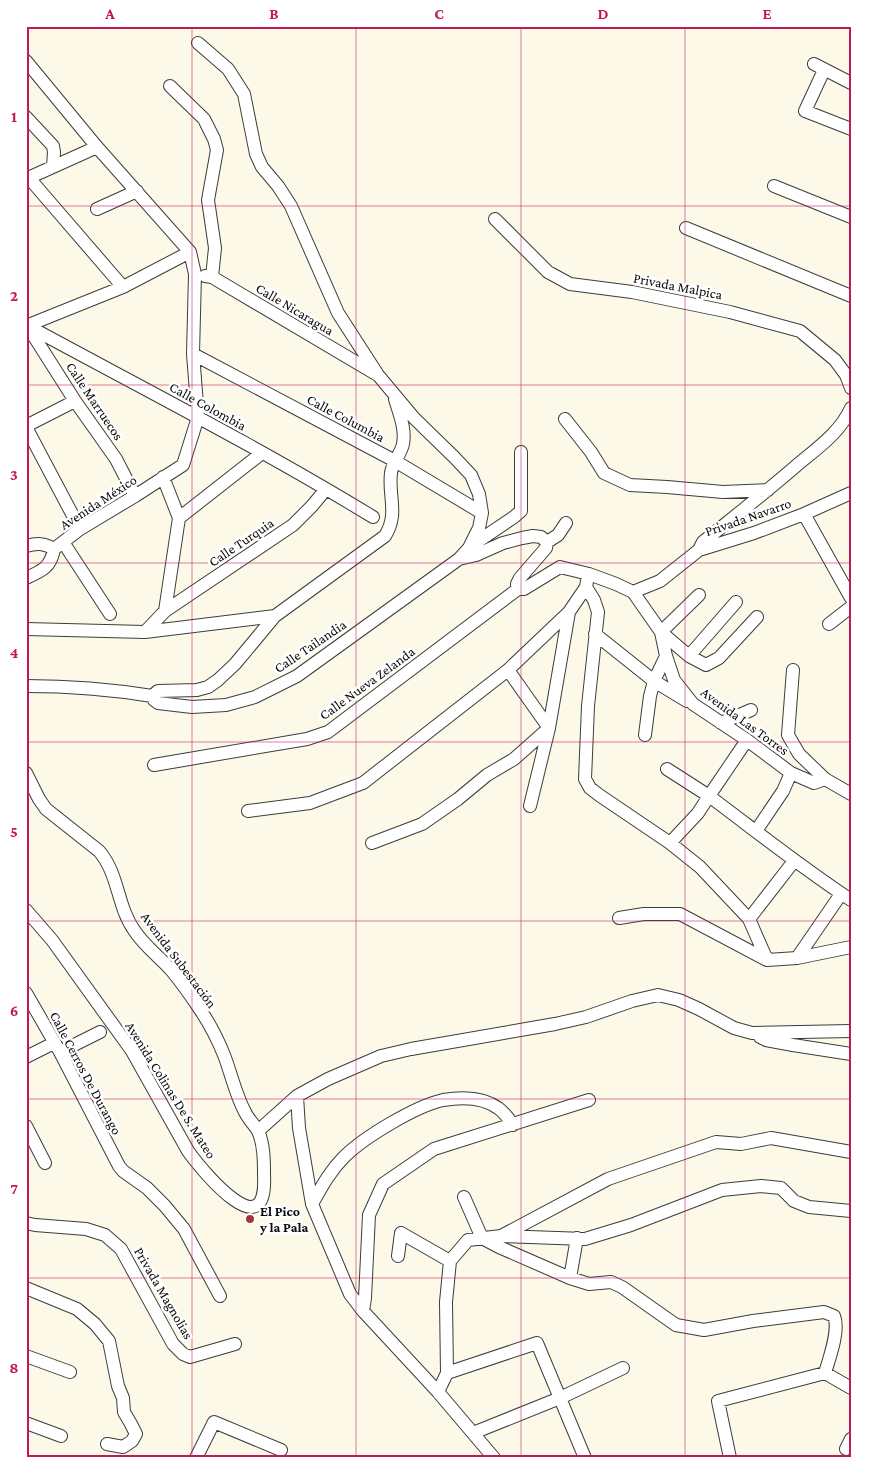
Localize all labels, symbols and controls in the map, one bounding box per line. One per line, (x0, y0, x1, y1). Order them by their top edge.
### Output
text: A (104, 5, 115, 22)
text: B (269, 5, 279, 22)
text: C (434, 5, 444, 22)
text: D (597, 5, 609, 22)
text: E (762, 5, 772, 22)
text: 1 (11, 108, 17, 125)
street label: Privada Malpica (632, 270, 724, 303)
street label: Calle Nicaragua (253, 280, 337, 339)
text: 2 (10, 287, 18, 304)
street label: Calle Marruecos (63, 359, 127, 443)
street label: Calle Colombia (167, 378, 250, 434)
street label: Calle Columbia (304, 391, 388, 445)
text: 3 (10, 466, 18, 483)
street label: Avenida México (57, 471, 139, 533)
street label: Privada Navarro (703, 495, 793, 539)
street label: Calle Turquia (205, 514, 277, 570)
street label: Calle Tailandia (271, 616, 349, 676)
street label: Calle Nueva Zelanda (316, 643, 418, 723)
text: 4 (10, 644, 19, 661)
street label: Avenida Las Torres (698, 684, 792, 758)
text: 5 (10, 823, 18, 840)
street label: Avenida Subestación (138, 909, 220, 1011)
text: 6 (10, 1002, 18, 1019)
street label: Calle Cerros De Durango (47, 1009, 125, 1137)
street label: Avenida Colinas De S. Mateo (122, 1019, 220, 1162)
text: 7 (10, 1180, 18, 1197)
place label: El Pico y la Pala (259, 1203, 309, 1235)
marker: El Pico y la Pala (244, 1213, 256, 1225)
street label: Privada Magnolias (131, 1244, 197, 1342)
text: 8 (9, 1359, 19, 1376)

